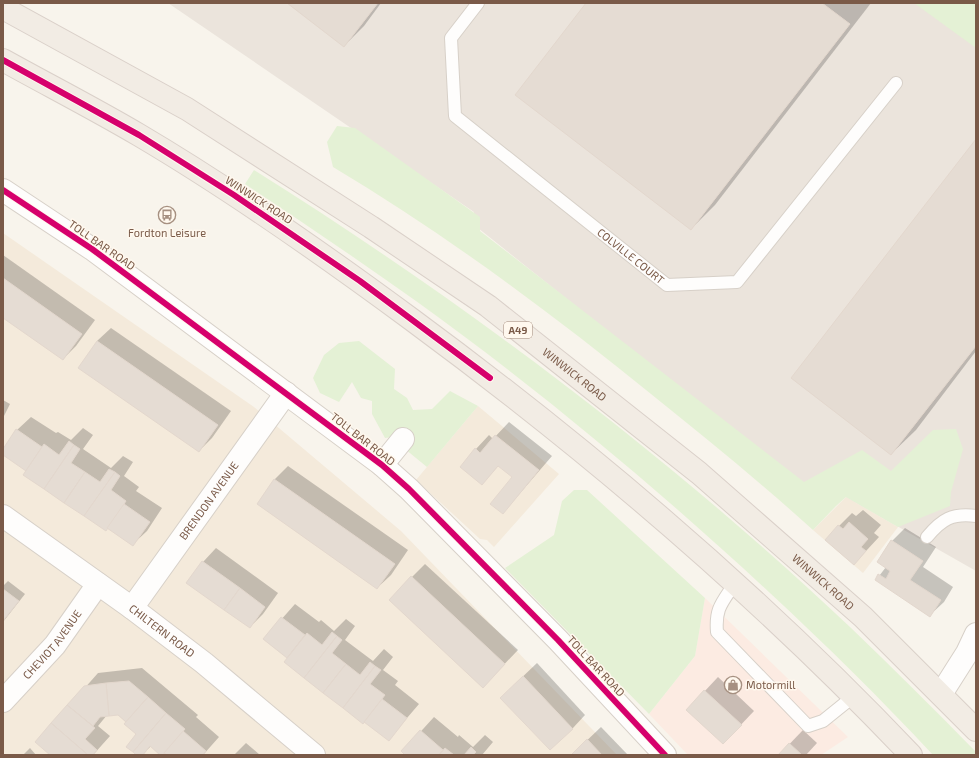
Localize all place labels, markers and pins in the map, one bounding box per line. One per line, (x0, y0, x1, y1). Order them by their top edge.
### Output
bus stop icon: Fordton Leisure (157, 205, 177, 225)
place label: Fordton Leisure (128, 226, 206, 239)
shop icon: Motormill (723, 675, 743, 695)
place label: Motormill (746, 678, 796, 691)

